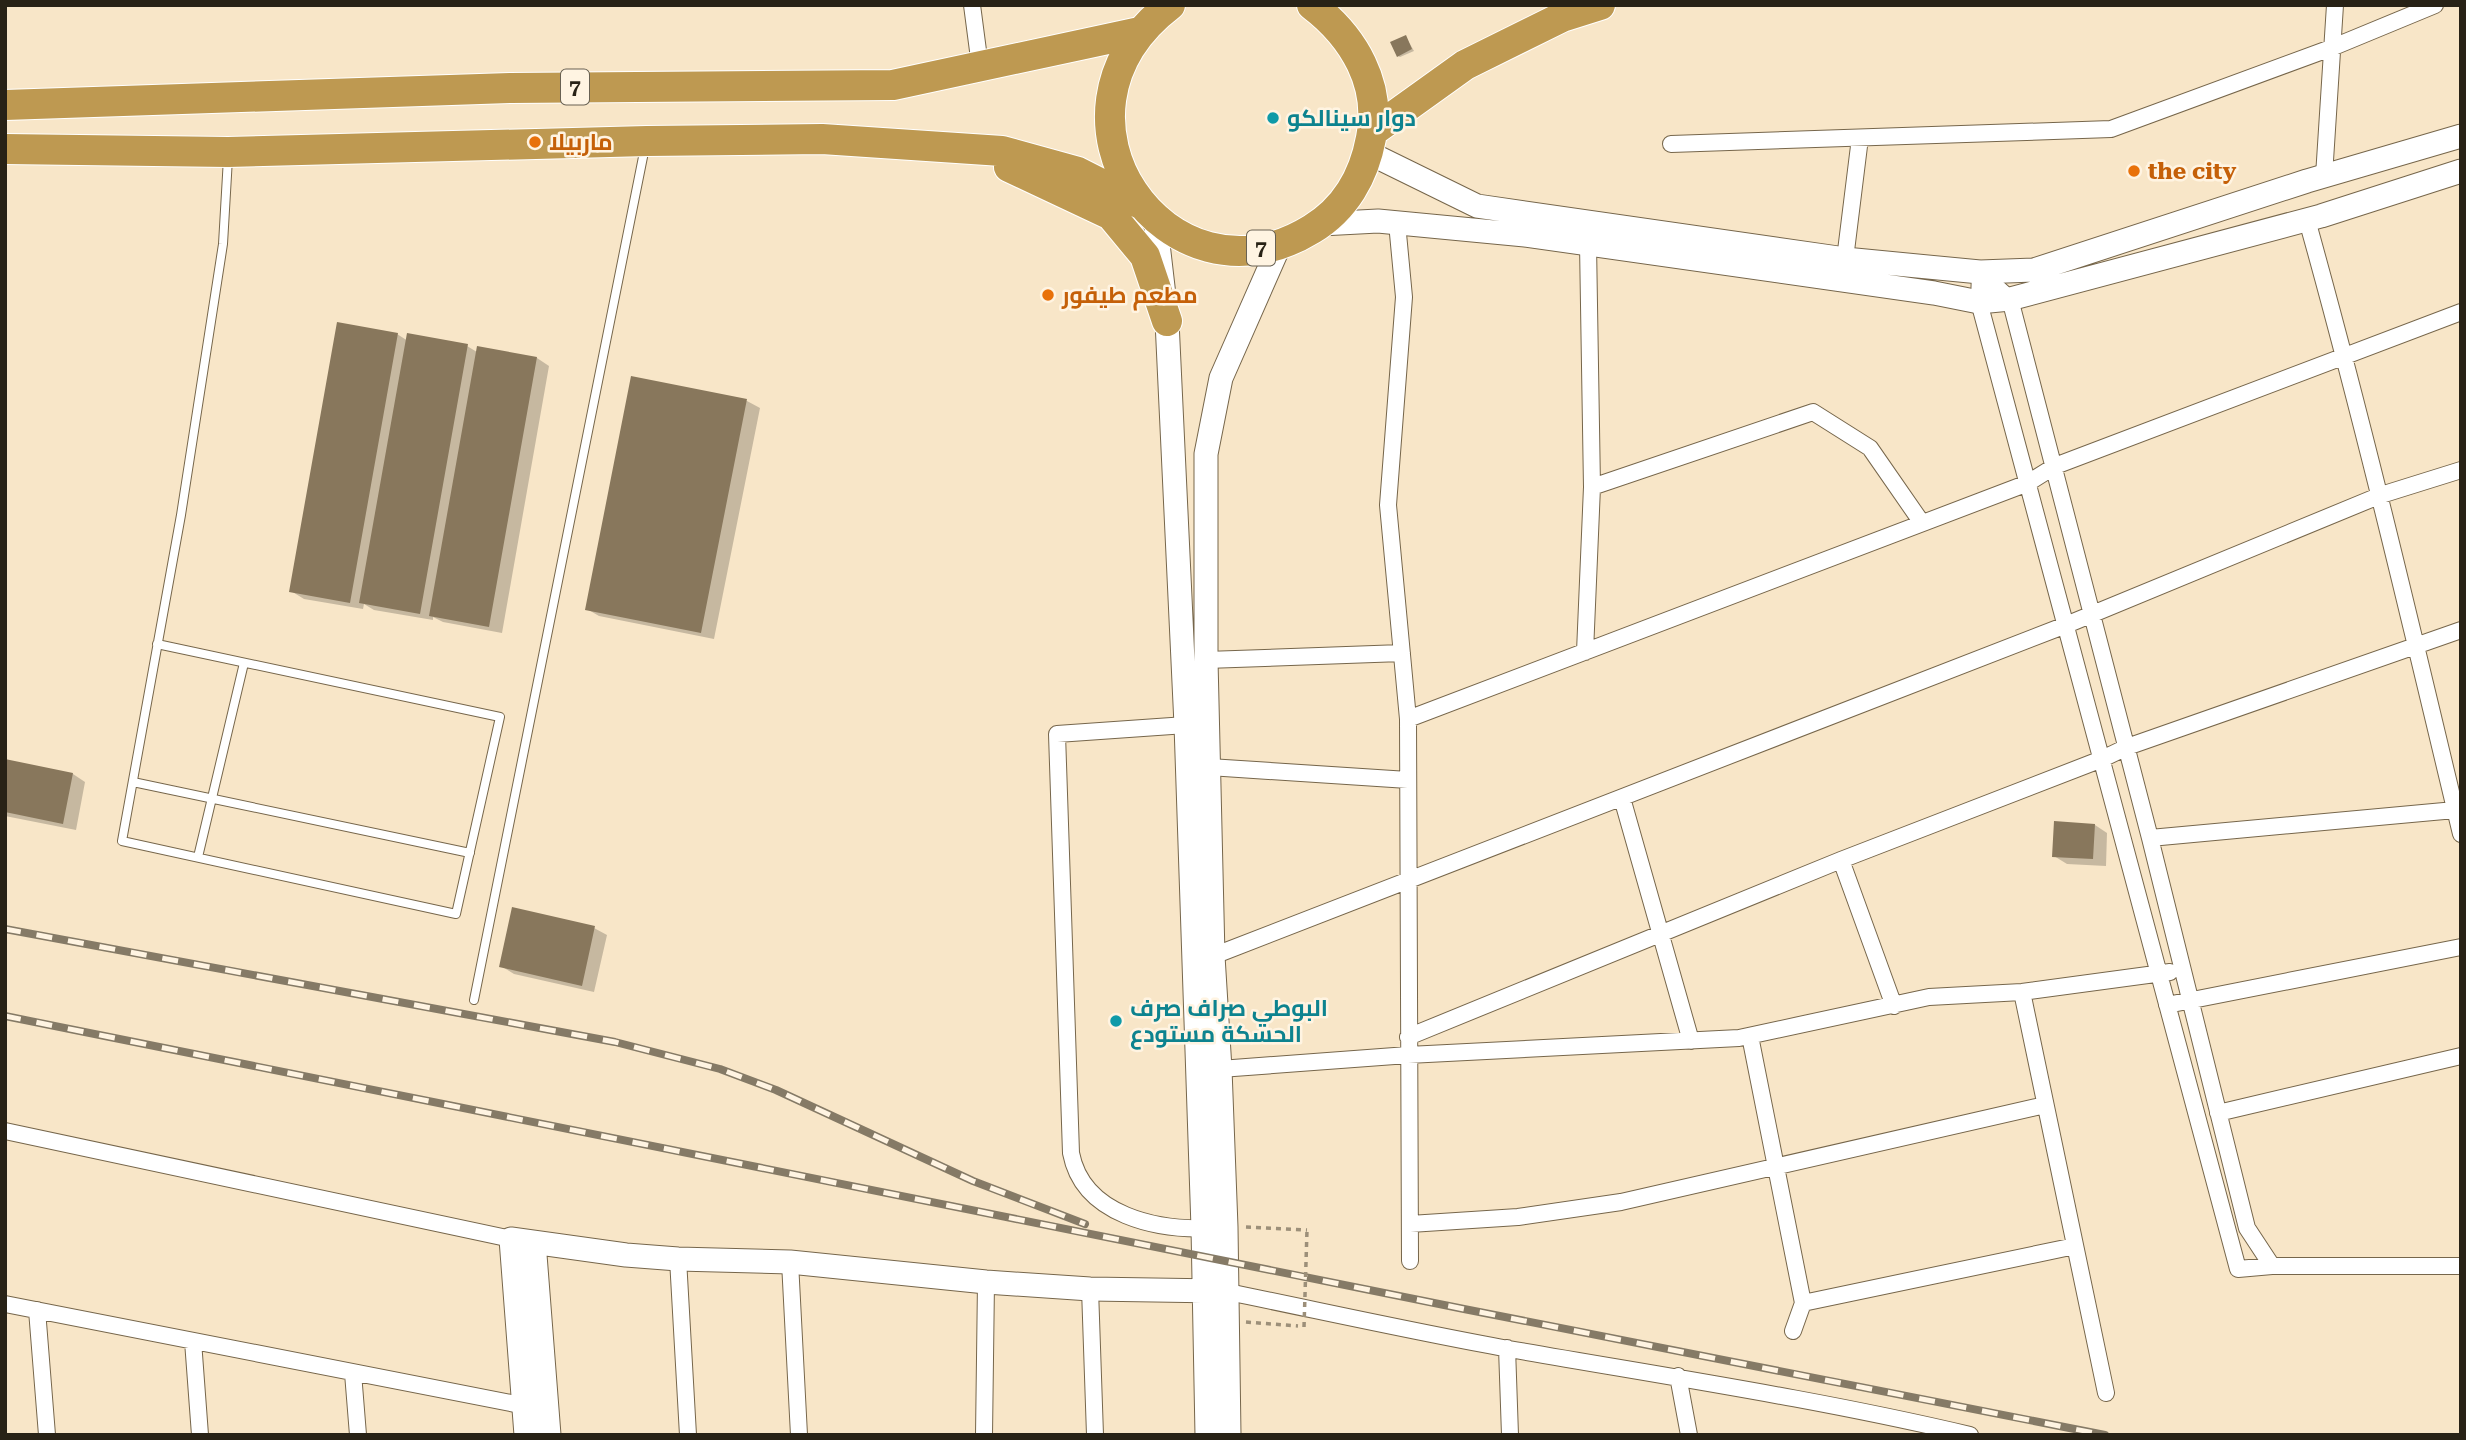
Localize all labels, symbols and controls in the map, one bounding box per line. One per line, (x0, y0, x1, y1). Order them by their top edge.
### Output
road number: 7 (561, 70, 589, 104)
place label: دوار سينالكو (1287, 105, 1416, 132)
marker: دوار سينالكو (1265, 110, 1281, 126)
place label: ماربيلا (549, 129, 613, 156)
marker: ماربيلا (527, 134, 543, 150)
place label: the city (2148, 158, 2237, 185)
marker: the city (2126, 163, 2142, 179)
road number: 7 (1247, 230, 1275, 266)
place label: مطعم طيفور (1061, 282, 1198, 311)
marker: مطعم طيفور (1040, 287, 1056, 303)
place label: البوطي صراف صرف الحسكة مستودع (1130, 995, 1328, 1050)
marker: البوطي صراف صرف الحسكة مستودع (1108, 1013, 1124, 1029)

